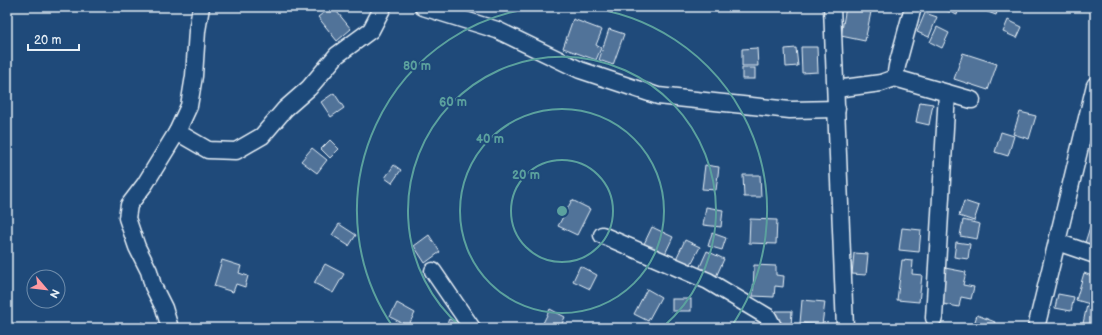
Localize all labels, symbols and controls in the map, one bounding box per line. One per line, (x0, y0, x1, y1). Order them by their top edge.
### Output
scale bar (28, 26, 79, 52)
text: 20 m (34, 33, 61, 48)
text: 80 m (403, 59, 431, 74)
text: 60 m (439, 95, 467, 110)
text: 40 m (476, 132, 504, 147)
text: 20 m (512, 168, 540, 183)
centre of rings (555, 204, 569, 218)
north arrow (26, 269, 66, 309)
text: N (47, 287, 62, 300)

